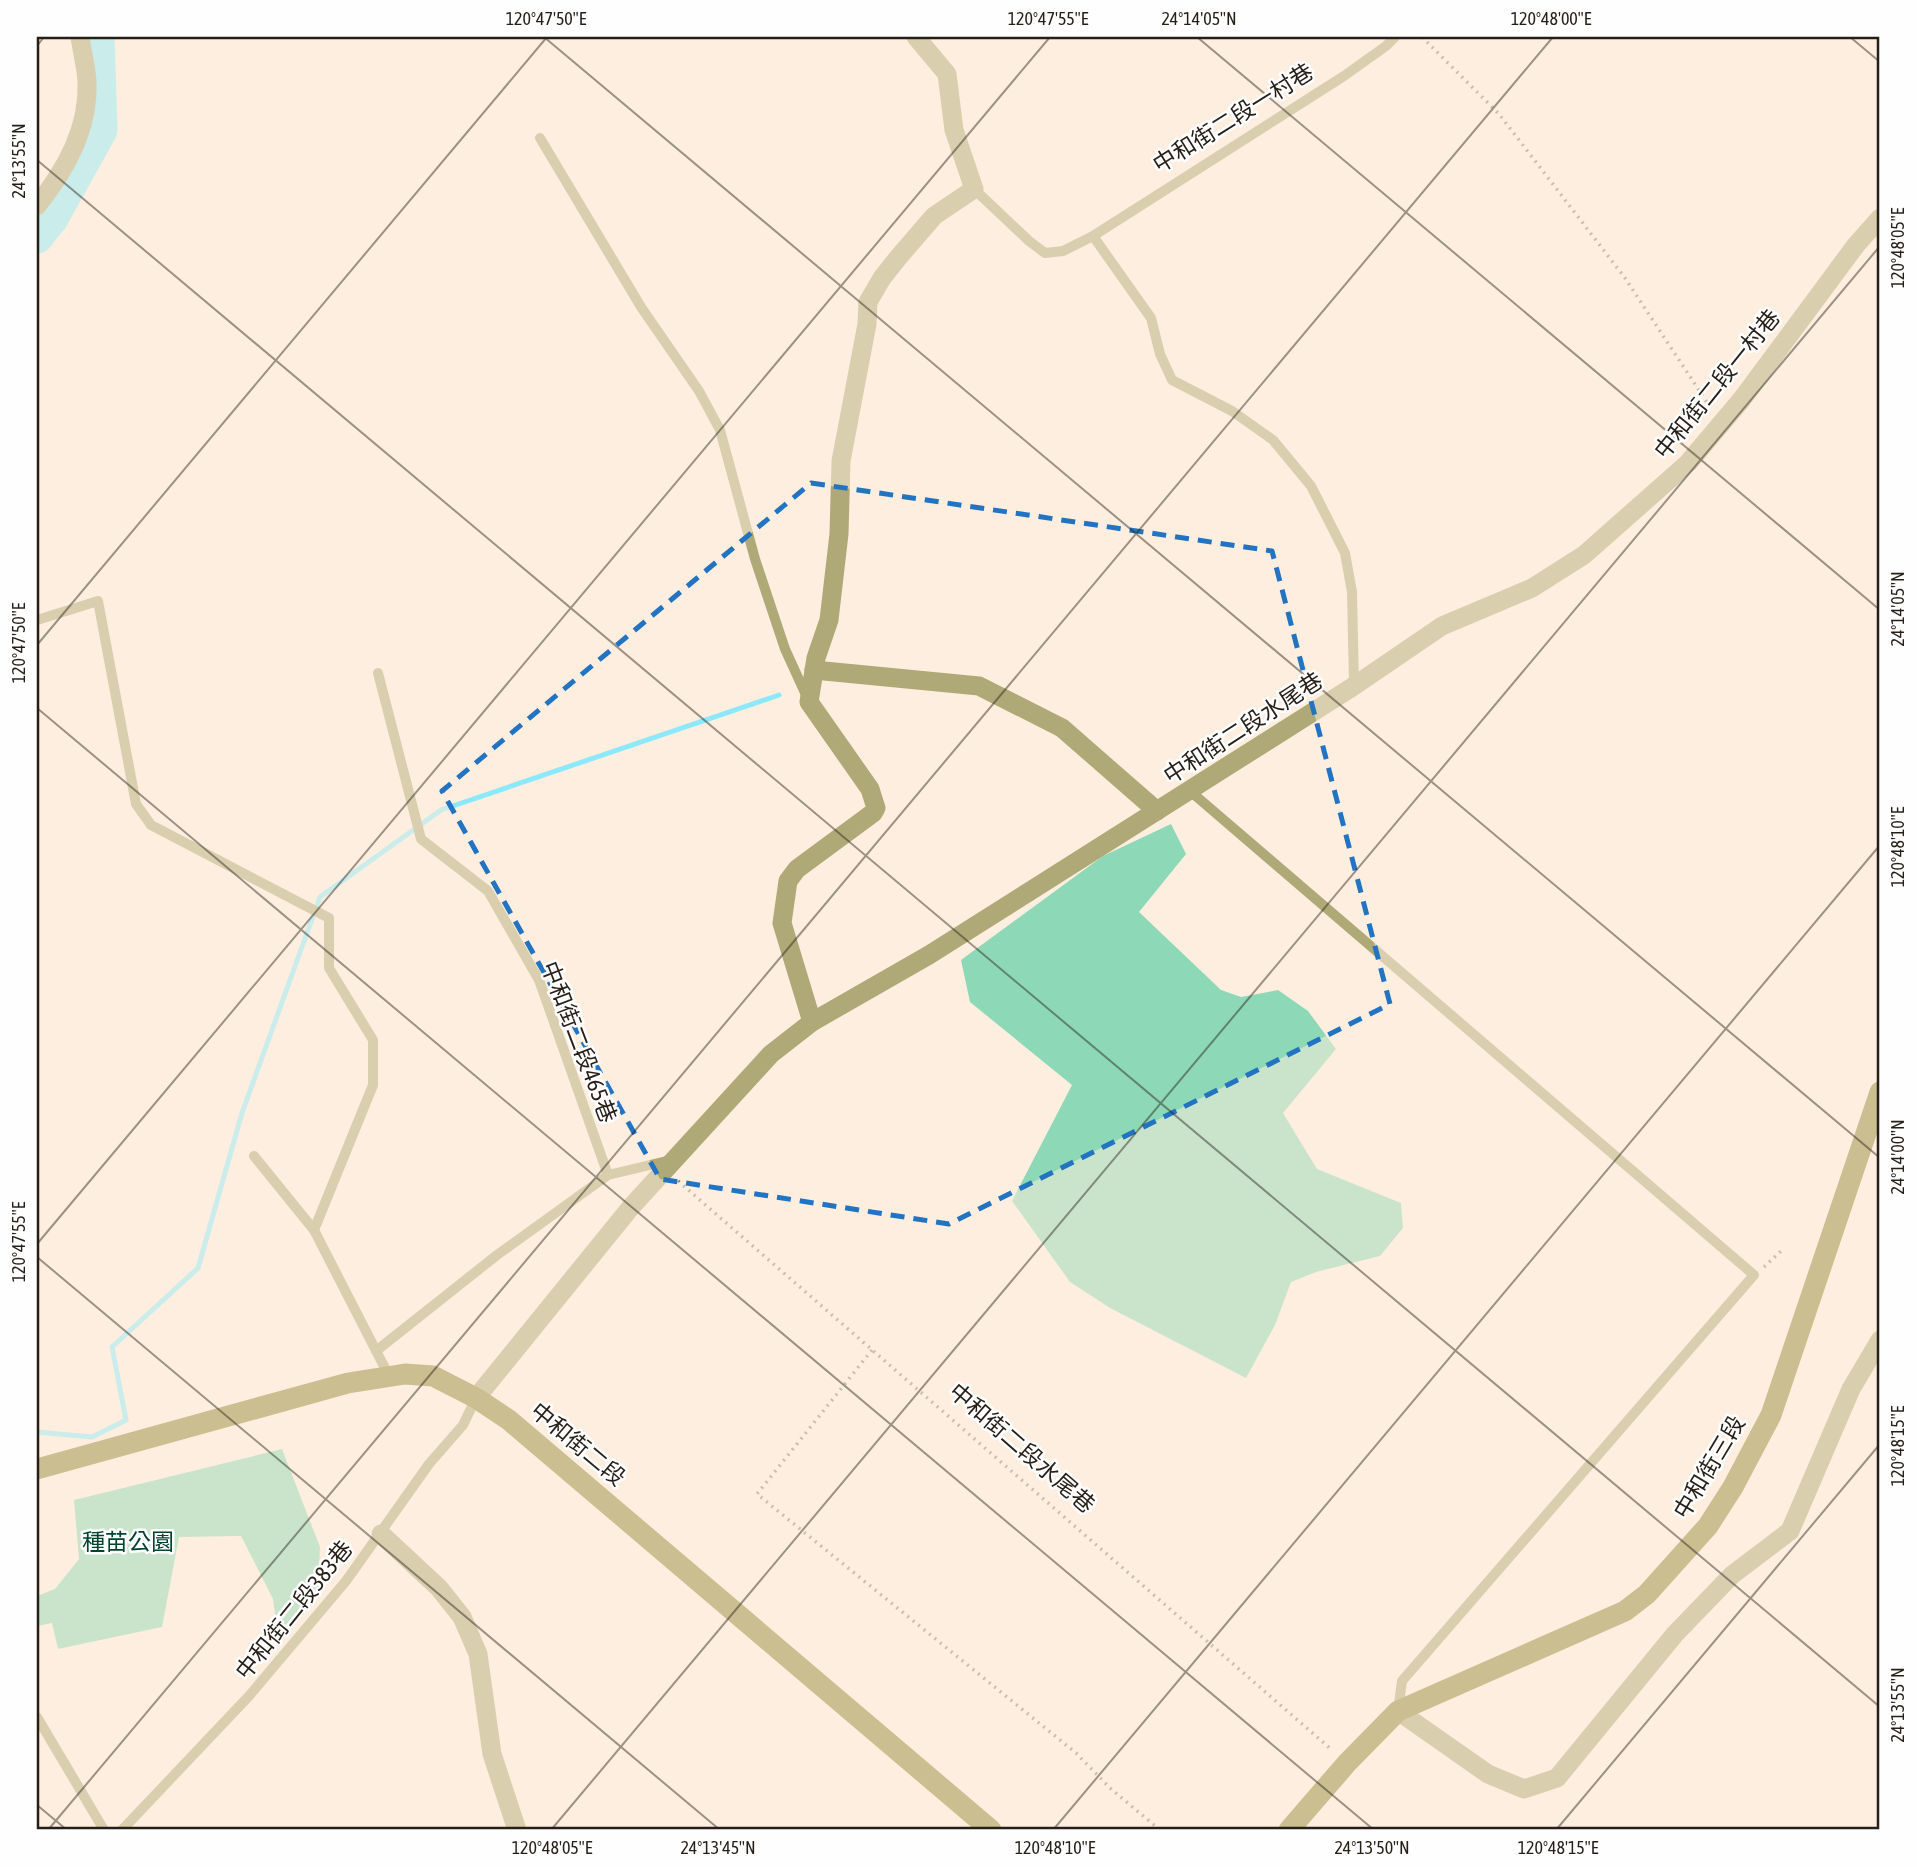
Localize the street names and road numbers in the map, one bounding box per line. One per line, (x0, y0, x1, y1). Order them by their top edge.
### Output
street label: 中和街二段一村巷 (1148, 58, 1318, 178)
street label: 中和街二段一村巷 (1649, 304, 1785, 464)
street label: 中和街二段水尾巷 (1159, 667, 1327, 789)
street label: 中和街二段465巷 (536, 958, 622, 1126)
street label: 中和街二段水尾巷 (944, 1378, 1100, 1518)
street label: 中和街二段 (526, 1397, 630, 1491)
street label: 中和街三段 (1668, 1411, 1750, 1523)
street label: 中和街二段383巷 (230, 1536, 358, 1684)

